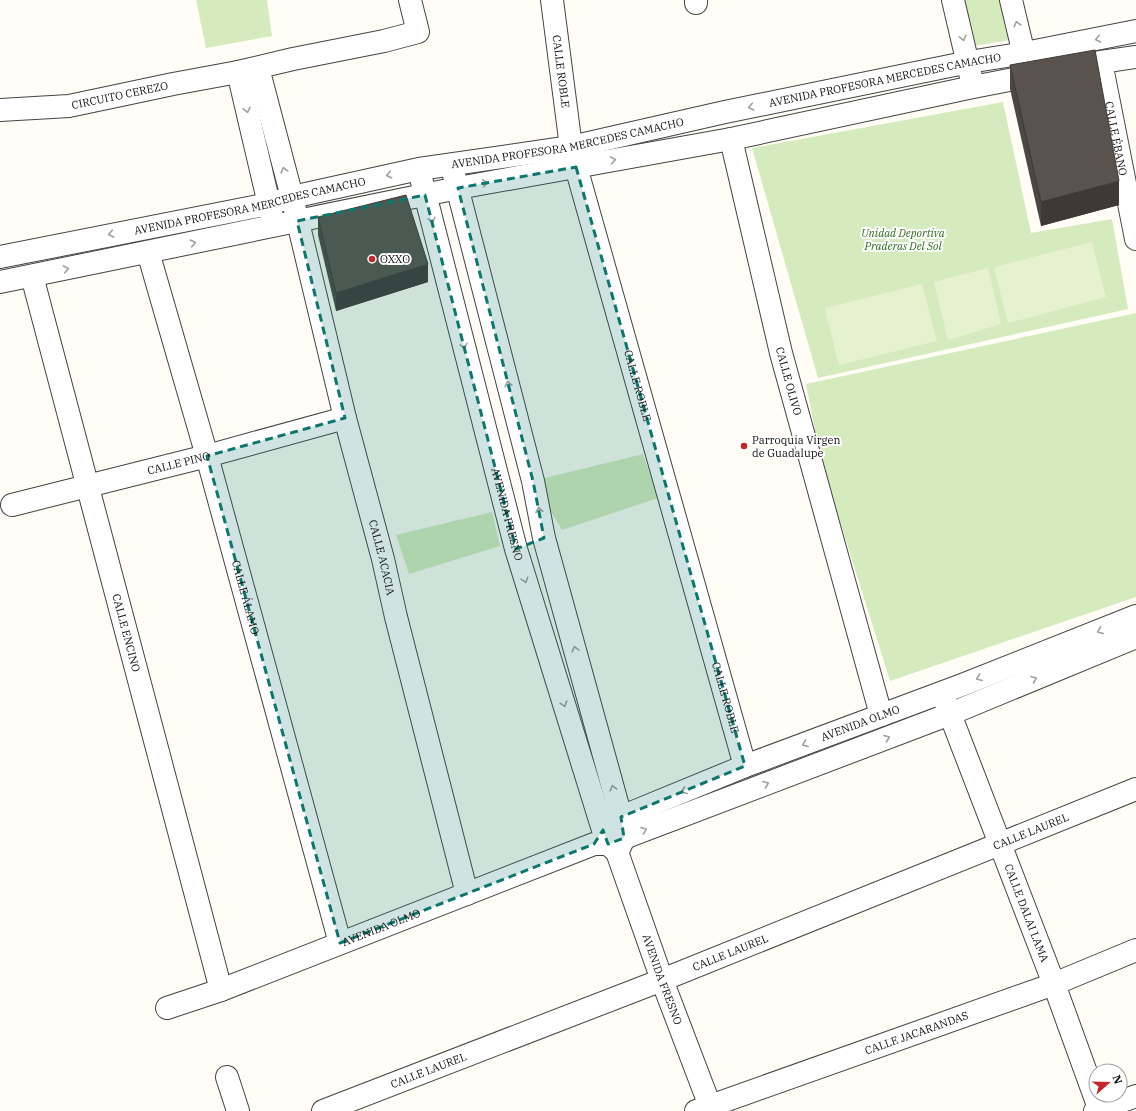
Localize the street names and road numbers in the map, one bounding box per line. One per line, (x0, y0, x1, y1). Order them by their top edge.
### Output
street label: CALLE ROBLE (550, 34, 573, 109)
street label: AVENIDA PROFESORA MERCEDES CAMACHO (768, 50, 1002, 110)
street label: CIRCUITO CEREZO (70, 78, 169, 112)
street label: CALLE ÉBANO (1102, 100, 1130, 177)
street label: AVENIDA PROFESORA MERCEDES CAMACHO (450, 115, 685, 171)
street label: AVENIDA PROFESORA MERCEDES CAMACHO (133, 174, 367, 237)
street label: CALLE OLIVO (773, 346, 805, 417)
street label: CALLE ROBLE (621, 348, 654, 423)
street label: CALLE PINO (146, 448, 212, 478)
street label: AVENIDA FRESNO (488, 466, 526, 563)
street label: CALLE ACACIA (366, 518, 398, 597)
street label: CALLE ÁLAMO (229, 559, 262, 636)
street label: CALLE ENCINO (109, 592, 143, 673)
street label: CALLE ROBLE (709, 660, 742, 735)
street label: AVENIDA OLMO (819, 702, 902, 744)
street label: CALLE LAUREL (991, 810, 1071, 853)
street label: CALLE DALAI LAMA (1001, 862, 1052, 964)
street label: AVENIDA OLMO (340, 906, 423, 949)
street label: CALLE LAUREL (690, 931, 770, 974)
street label: AVENIDA FRESNO (639, 932, 685, 1027)
street label: CALLE JACARANDAS (863, 1008, 970, 1058)
street label: CALLE LAUREL (388, 1049, 468, 1091)

